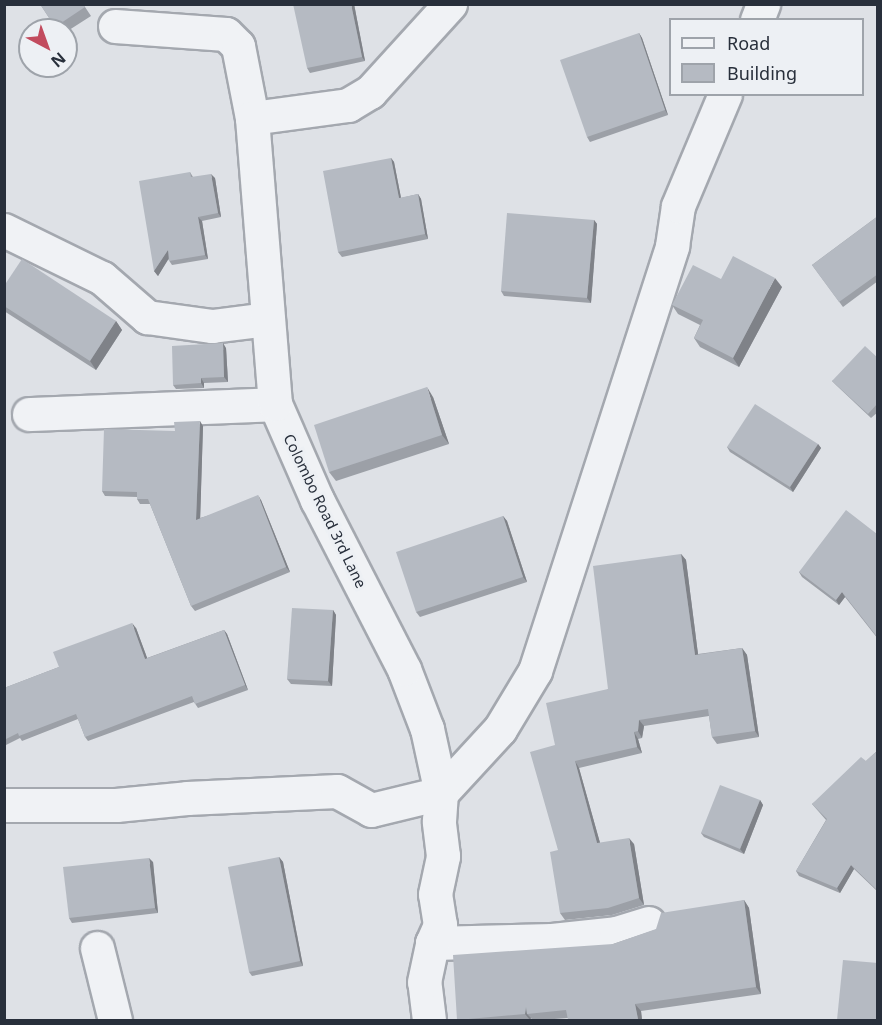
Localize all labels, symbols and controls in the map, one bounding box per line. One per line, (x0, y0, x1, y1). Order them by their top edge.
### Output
north arrow (18, 18, 78, 78)
legend (669, 18, 864, 96)
text: Road (727, 31, 770, 55)
text: N (46, 47, 71, 73)
text: Building (727, 61, 797, 85)
street label: Colombo Road 3rd Lane (280, 431, 370, 591)

